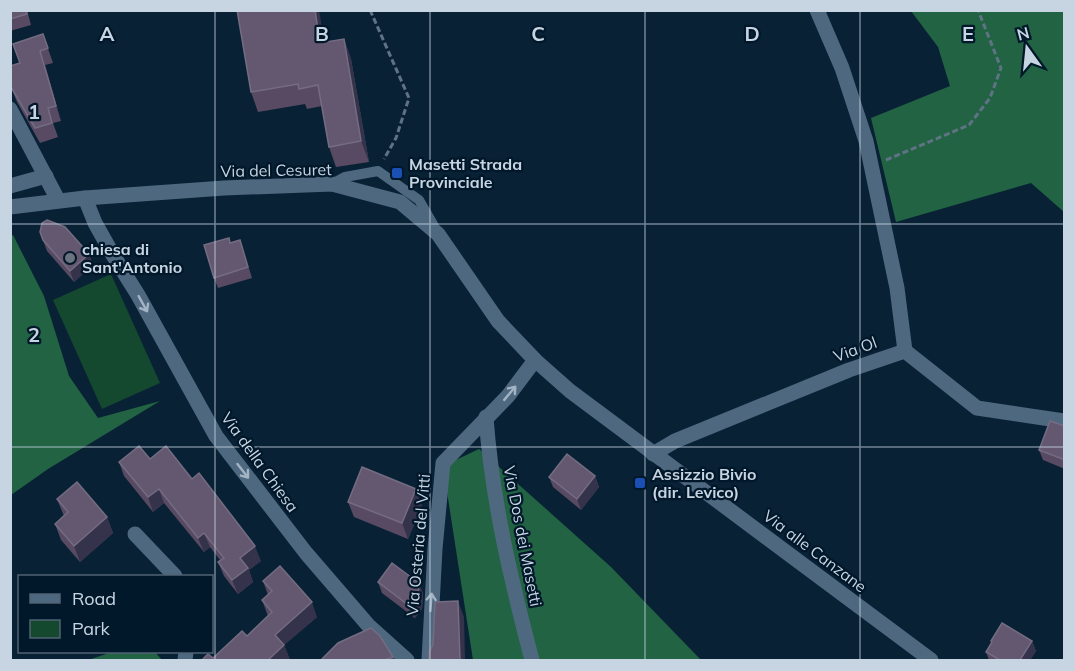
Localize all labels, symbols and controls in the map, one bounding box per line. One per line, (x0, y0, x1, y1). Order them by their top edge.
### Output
north arrow (997, 18, 1057, 78)
text: A (100, 21, 115, 46)
text: B (315, 21, 329, 46)
text: C (531, 21, 545, 46)
text: D (744, 21, 760, 46)
text: E (962, 21, 974, 46)
text: N (1015, 22, 1032, 45)
text: 1 (28, 99, 40, 124)
place label: Masetti Strada Provinciale (409, 154, 522, 192)
street label: Via del Cesuret (220, 159, 332, 181)
marker: Masetti Strada Provinciale (390, 166, 404, 180)
place label: chiesa di Sant'Antonio (82, 239, 182, 277)
marker: chiesa di Sant'Antonio (63, 251, 77, 265)
one-way arrow (137, 295, 149, 312)
text: 2 (28, 322, 40, 347)
street label: Via Ol (830, 332, 880, 366)
one-way arrow (503, 386, 517, 401)
street label: Via della Chiesa (217, 408, 303, 516)
one-way arrow (236, 463, 249, 479)
street label: Via Dos dei Masetti (500, 464, 546, 608)
place label: Assizzio Bivio (dir. Levico) (652, 464, 757, 502)
street label: Via Osteria del Vitti (402, 473, 434, 617)
marker: Assizzio Bivio (dir. Levico) (633, 476, 647, 490)
street label: Via alle Canzane (759, 506, 871, 596)
legend (18, 575, 213, 653)
text: Road (72, 587, 116, 610)
one-way arrow (426, 593, 437, 613)
text: Park (72, 617, 111, 640)

